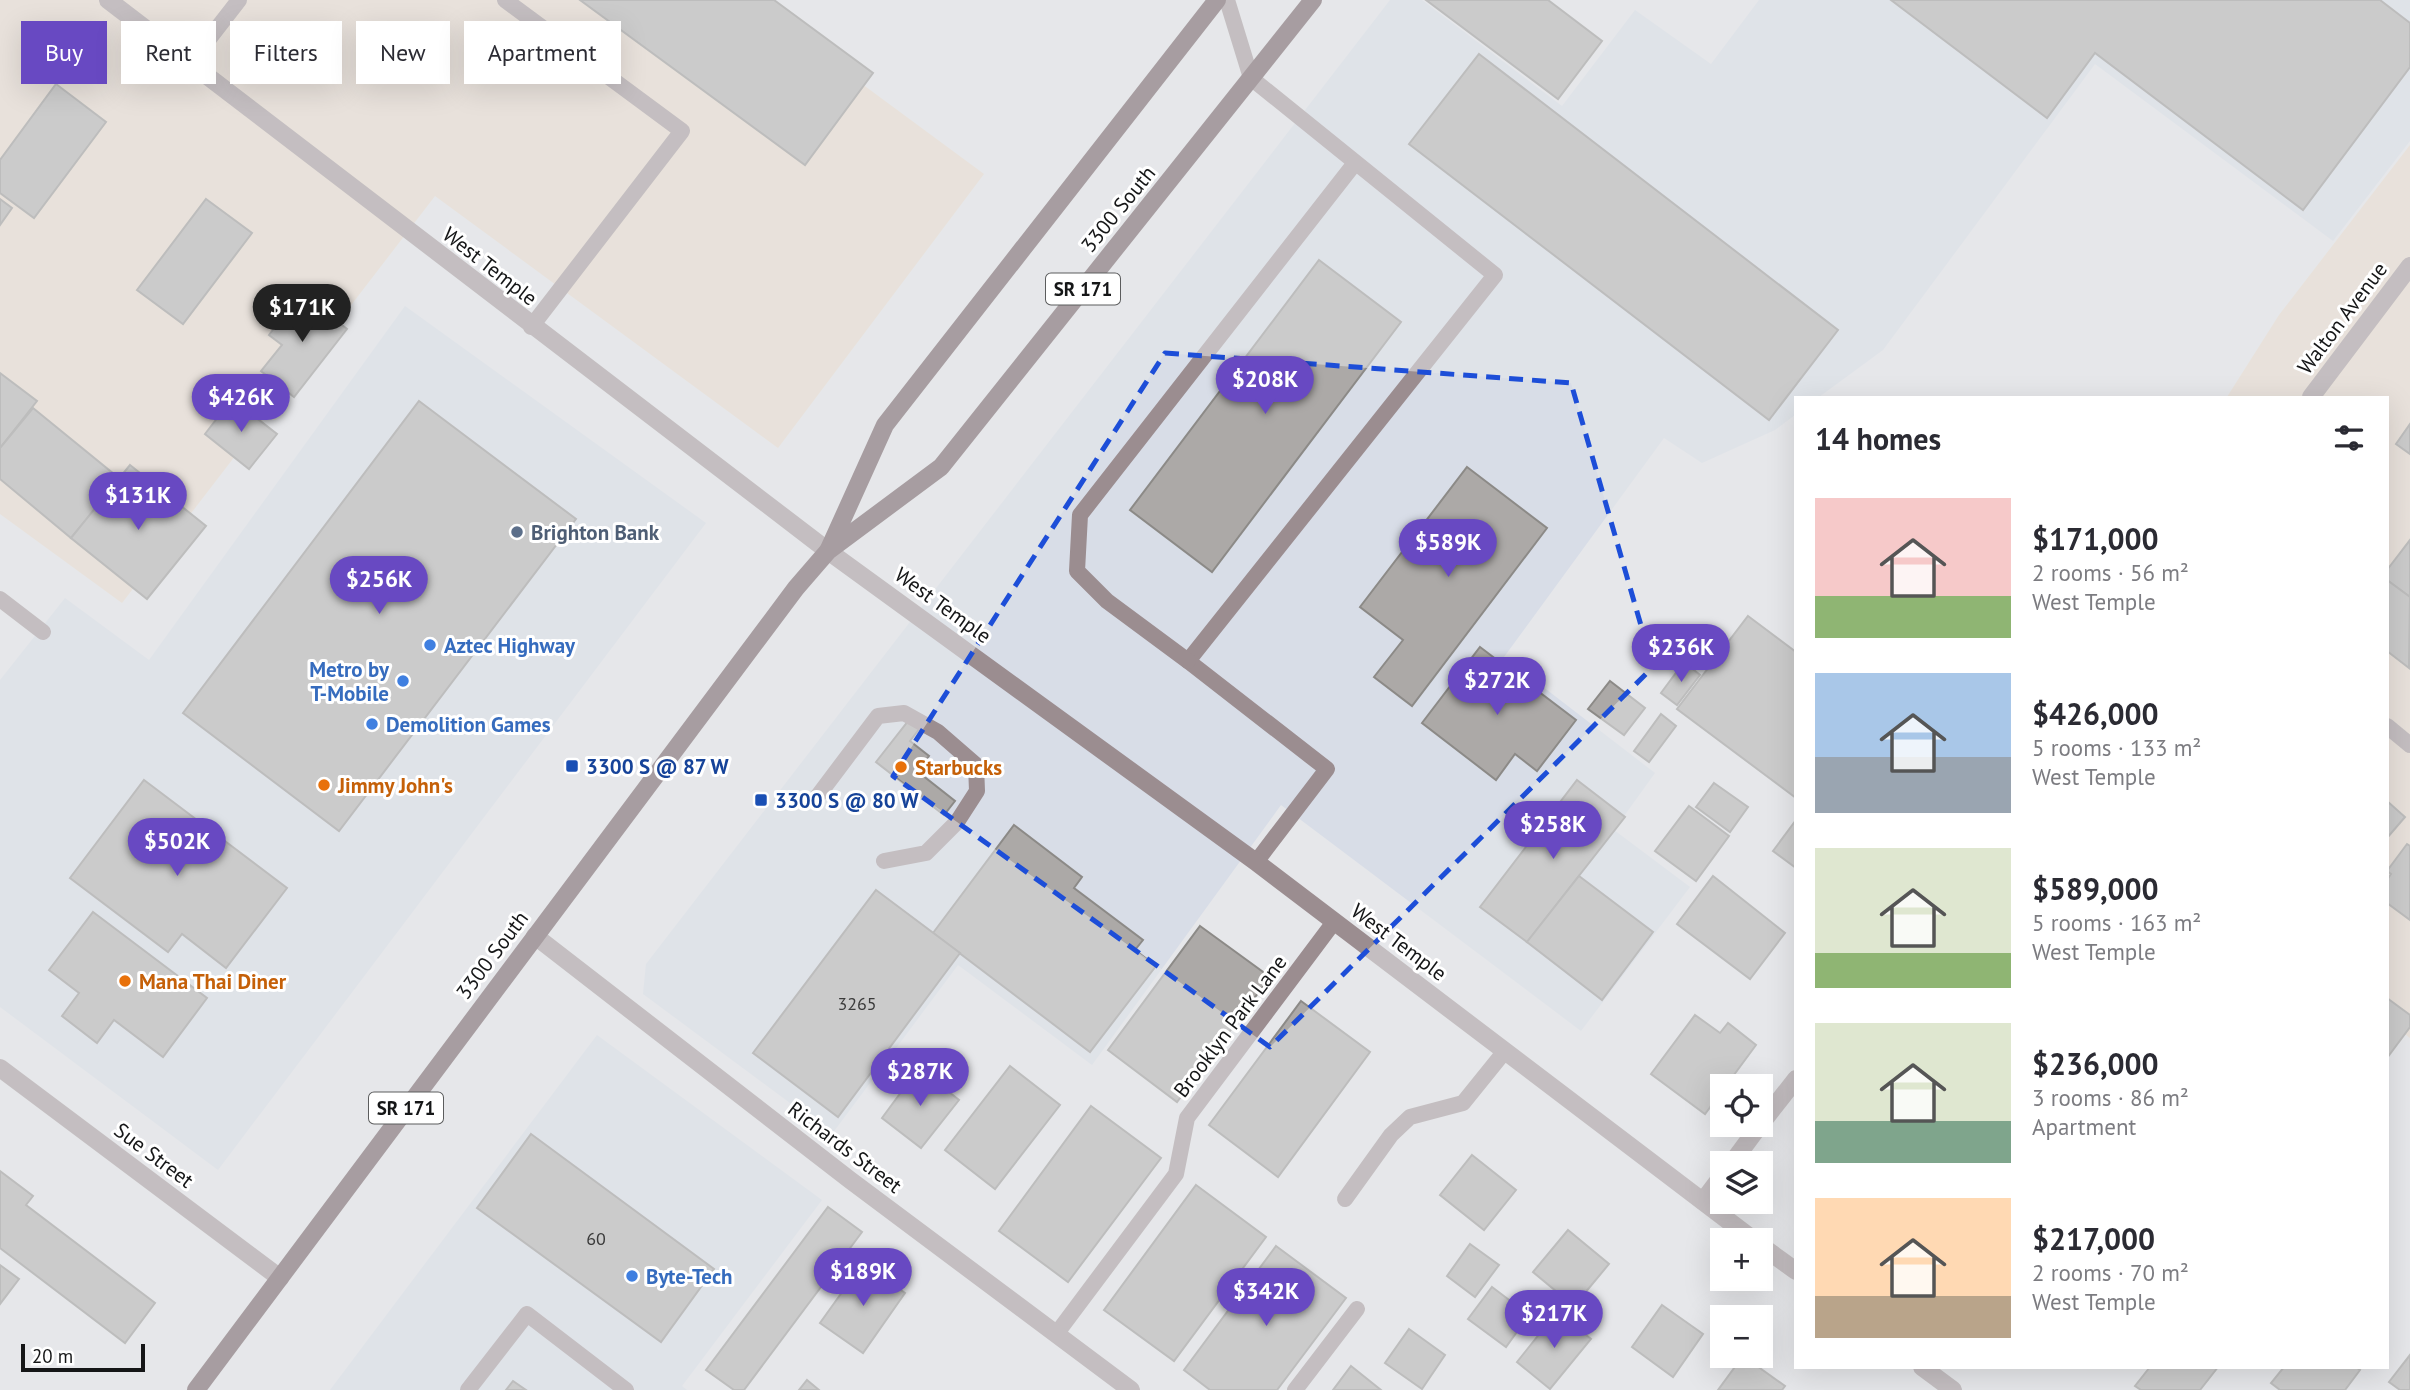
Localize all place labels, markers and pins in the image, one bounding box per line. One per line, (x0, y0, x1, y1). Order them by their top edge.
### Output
pin: $171K (253, 284, 351, 344)
pin: $208K (1216, 356, 1314, 416)
pin: $426K (192, 374, 290, 434)
pin: $131K (89, 472, 187, 532)
place label: Brighton Bank (531, 519, 660, 546)
pin: $589K (1399, 520, 1497, 579)
marker: Brighton Bank (509, 524, 525, 540)
pin: $256K (330, 556, 428, 616)
pin: $236K (1632, 624, 1730, 684)
place label: Aztec Highway (444, 632, 576, 659)
marker: Aztec Highway (422, 637, 438, 653)
place label: Metro by T-Mobile (309, 656, 390, 707)
pin: $272K (1448, 658, 1546, 717)
marker: Metro by T-Mobile (395, 673, 411, 689)
place label: Demolition Games (386, 711, 551, 738)
marker: Demolition Games (364, 716, 380, 732)
place label: 3300 S @ 87 W (586, 753, 729, 780)
place label: Starbucks (915, 754, 1002, 781)
marker: 3300 S @ 87 W (564, 758, 580, 774)
marker: Starbucks (893, 759, 909, 775)
place label: Jimmy John's (337, 772, 453, 799)
marker: Jimmy John's (316, 777, 332, 793)
place label: 3300 S @ 80 W (775, 787, 920, 814)
marker: 3300 S @ 80 W (753, 792, 769, 808)
pin: $258K (1504, 802, 1602, 861)
pin: $502K (128, 818, 226, 878)
place label: Mana Thai Diner (139, 968, 287, 995)
marker: Mana Thai Diner (117, 973, 133, 989)
pin: $287K (871, 1048, 969, 1108)
pin: $189K (814, 1248, 912, 1308)
place label: Byte-Tech (646, 1263, 732, 1290)
marker: Byte-Tech (624, 1268, 640, 1284)
pin: $342K (1217, 1268, 1315, 1328)
pin: $217K (1505, 1290, 1603, 1350)

